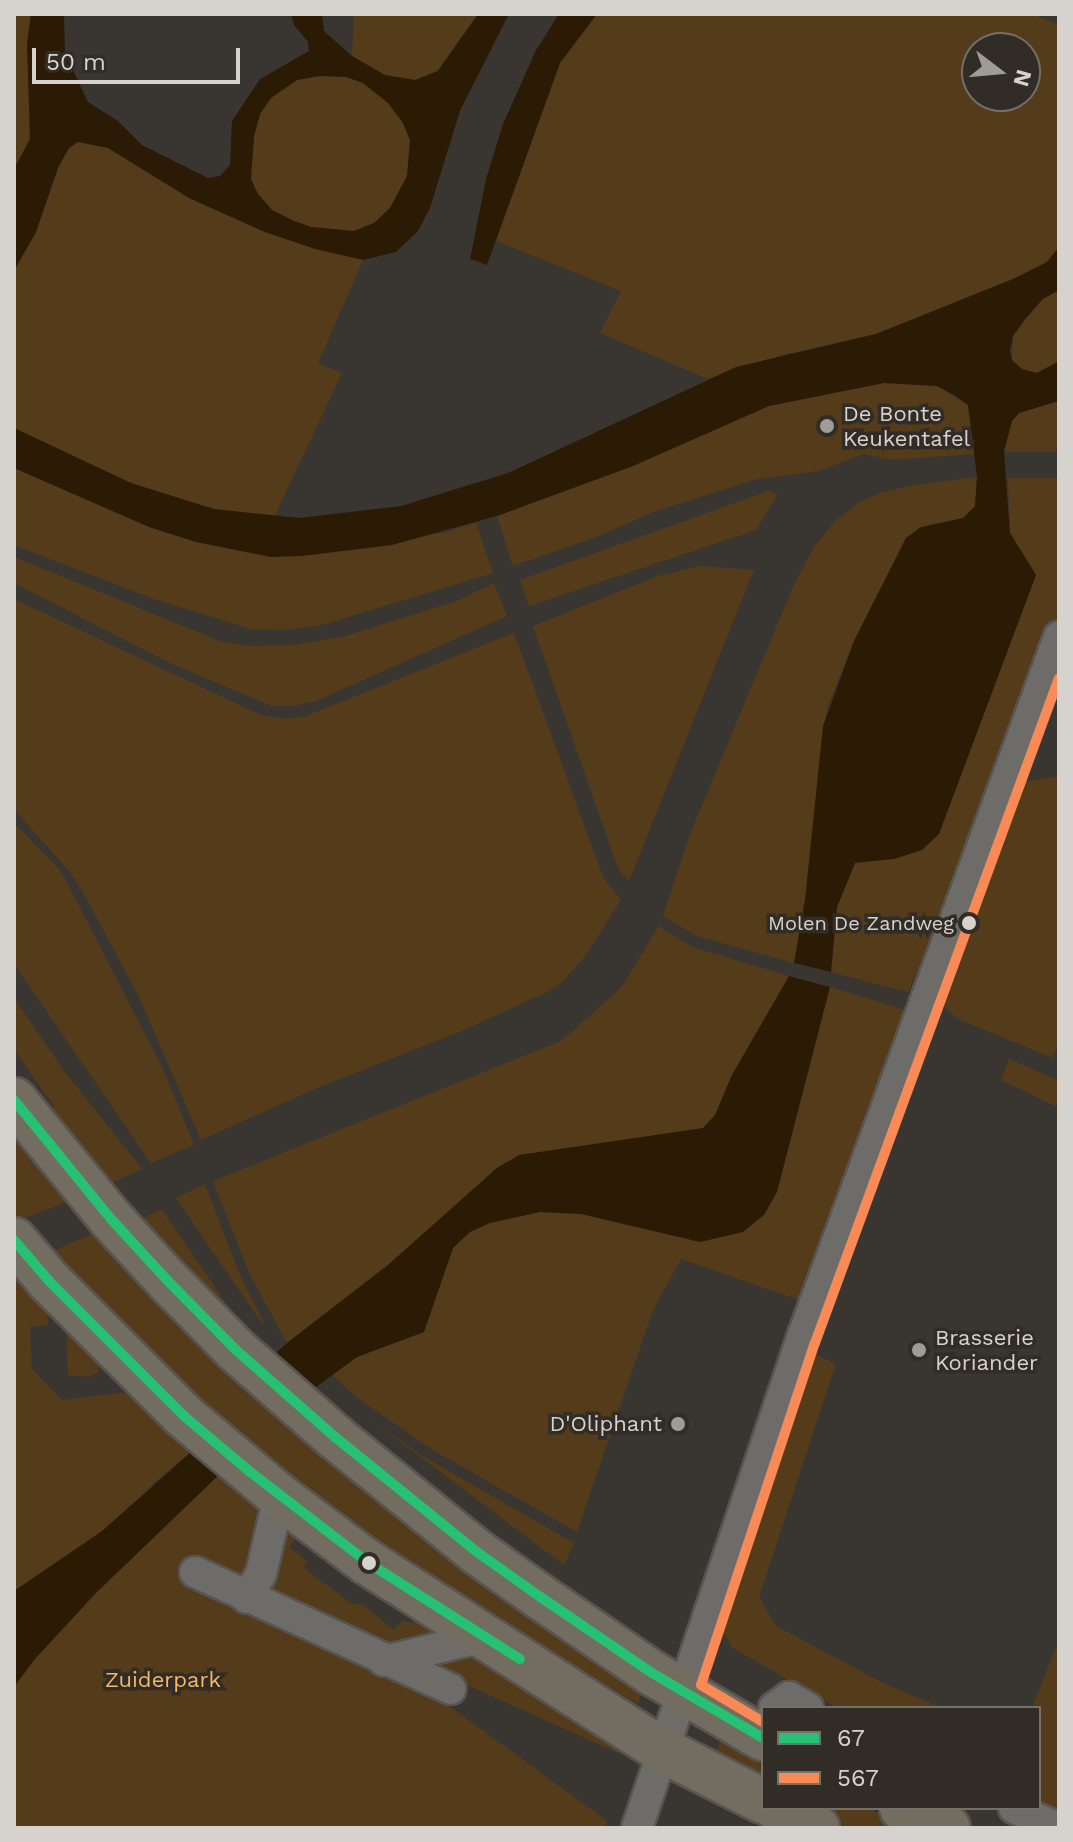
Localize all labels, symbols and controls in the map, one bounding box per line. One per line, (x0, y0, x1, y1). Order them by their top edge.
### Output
scale bar (36, 32, 244, 82)
north arrow (961, 32, 1041, 112)
text: 50 m (46, 48, 106, 76)
text: N (1008, 67, 1037, 89)
place label: De Bonte Keukentafel (843, 400, 970, 452)
marker: De Bonte Keukentafel (818, 417, 836, 435)
place label: Molen De Zandweg (768, 911, 954, 935)
marker: Molen De Zandweg (961, 915, 977, 931)
place label: Brasserie Koriander (935, 1324, 1038, 1376)
marker: Brasserie Koriander (910, 1341, 928, 1359)
place label: D'Oliphant (549, 1411, 662, 1437)
marker: D'Oliphant (669, 1415, 687, 1433)
unlabelled marker (361, 1555, 377, 1571)
park label: Zuiderpark (105, 1667, 221, 1693)
legend (761, 1706, 1041, 1810)
text: 67 (837, 1724, 865, 1752)
text: 567 (837, 1764, 879, 1792)

